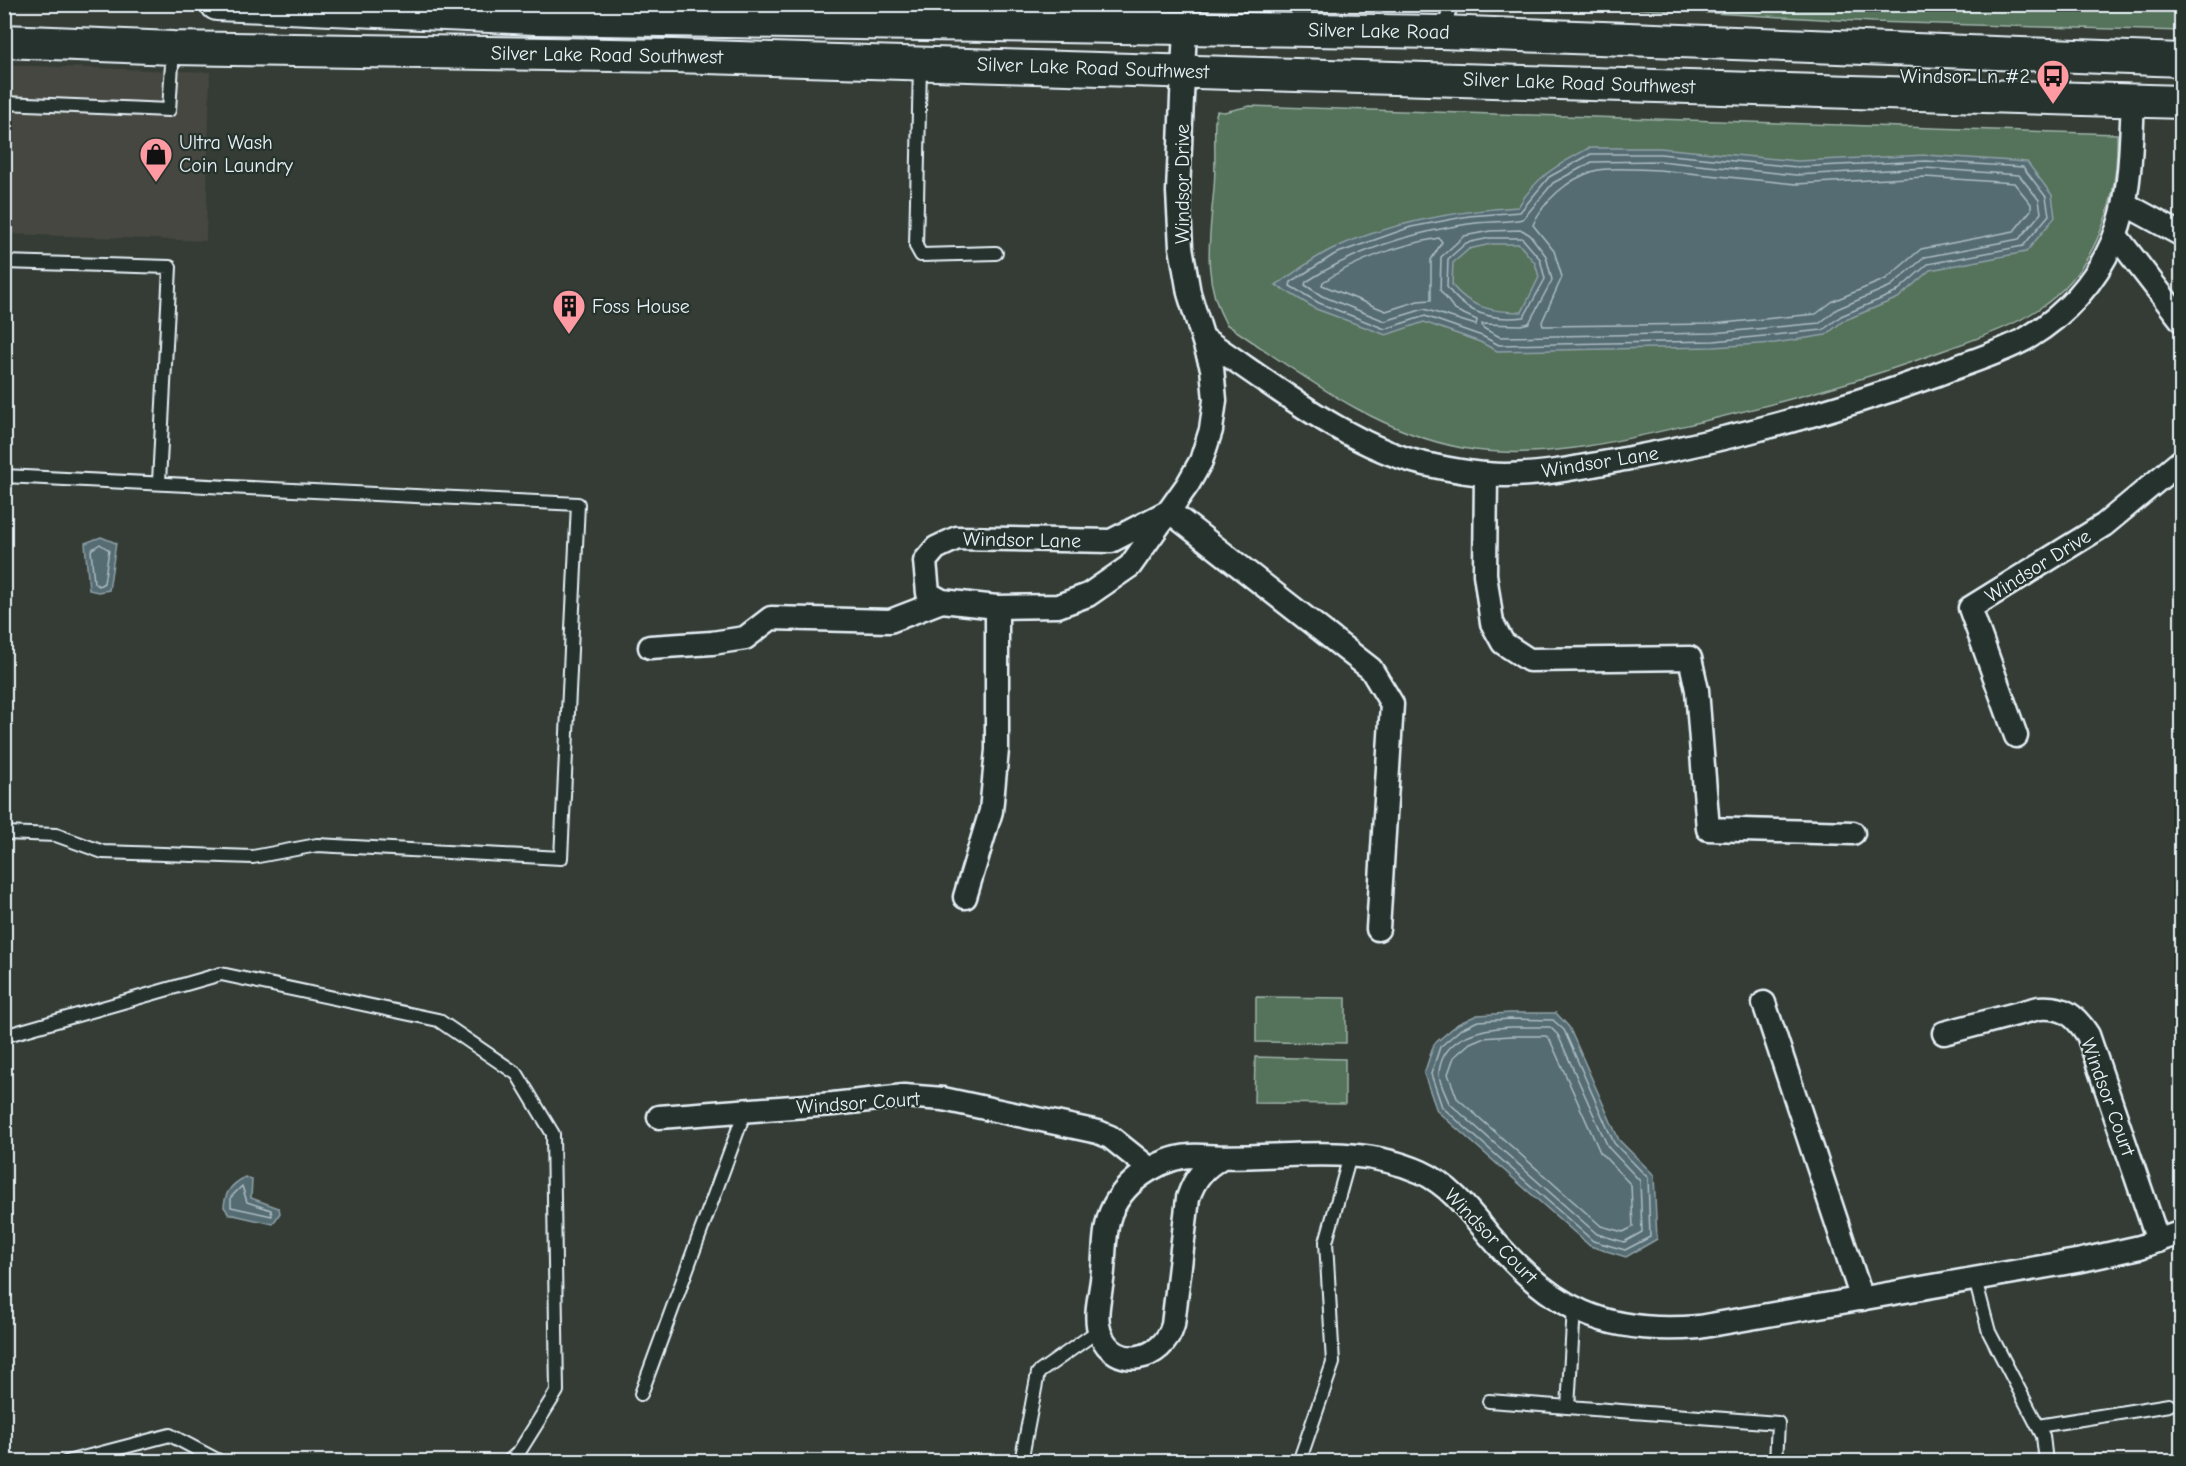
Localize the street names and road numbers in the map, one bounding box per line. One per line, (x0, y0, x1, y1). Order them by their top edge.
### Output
street label: Silver Lake Road (1308, 18, 1450, 44)
street label: Silver Lake Road Southwest (491, 41, 725, 69)
street label: Silver Lake Road Southwest (977, 52, 1211, 84)
street label: Silver Lake Road Southwest (1463, 67, 1697, 99)
street label: Windsor Drive (1171, 124, 1194, 244)
street label: Windsor Lane (1540, 441, 1660, 483)
street label: Windsor Drive (1981, 524, 2095, 608)
street label: Windsor Lane (963, 527, 1081, 553)
street label: Windsor Court (2076, 1035, 2140, 1160)
street label: Windsor Court (795, 1087, 922, 1119)
street label: Windsor Court (1440, 1184, 1543, 1289)

